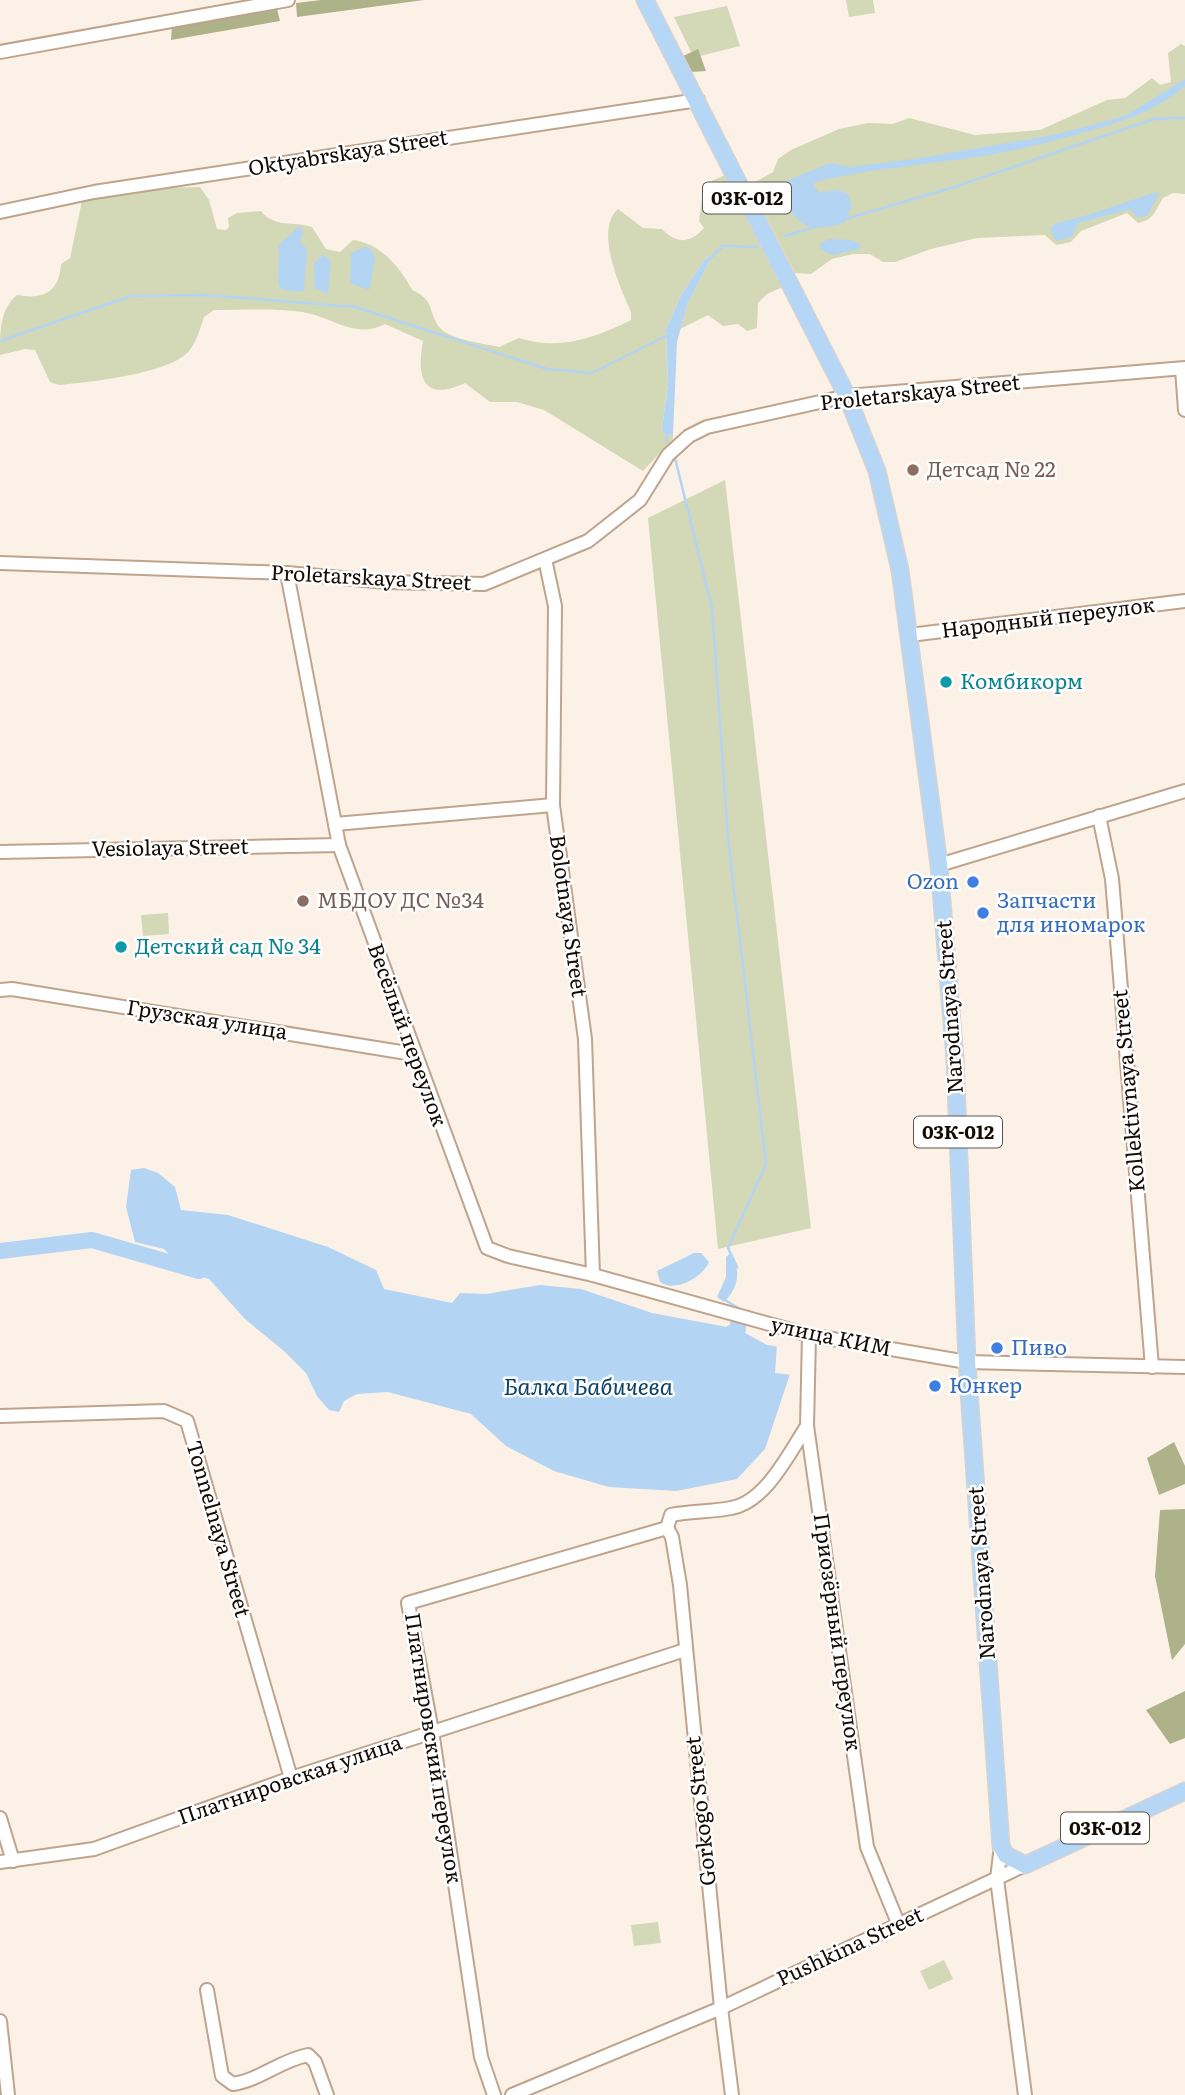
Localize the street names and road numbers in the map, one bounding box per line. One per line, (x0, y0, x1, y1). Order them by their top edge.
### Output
street label: Oktyabrskaya Street (246, 119, 450, 182)
road number: 03К-012 (703, 182, 791, 214)
street label: Proletarskaya Street (818, 365, 1022, 416)
street label: Proletarskaya Street (270, 555, 473, 596)
street label: Народный переулок (939, 587, 1157, 644)
street label: Vesiolaya Street (91, 829, 249, 862)
street label: Bolotnaya Street (544, 832, 597, 1000)
street label: Narodnaya Street (926, 919, 969, 1095)
street label: Весёлый переулок (362, 938, 457, 1131)
street label: Kollektivnaya Street (1102, 988, 1151, 1194)
street label: Грузская улица (125, 990, 291, 1046)
road number: 03К-012 (914, 1116, 1002, 1148)
street label: улица КИМ (768, 1307, 895, 1362)
street label: Tonnelnaya Street (180, 1436, 261, 1621)
street label: Narodnaya Street (958, 1485, 1001, 1661)
street label: Приозёрный переулок (807, 1511, 872, 1753)
street label: Платнировский переулок (399, 1610, 472, 1886)
street label: Платнировская улица (173, 1724, 406, 1831)
street label: Gorkogo Street (675, 1734, 722, 1888)
road number: 03К-012 (1061, 1812, 1149, 1844)
street label: Pushkina Street (771, 1897, 928, 1992)

